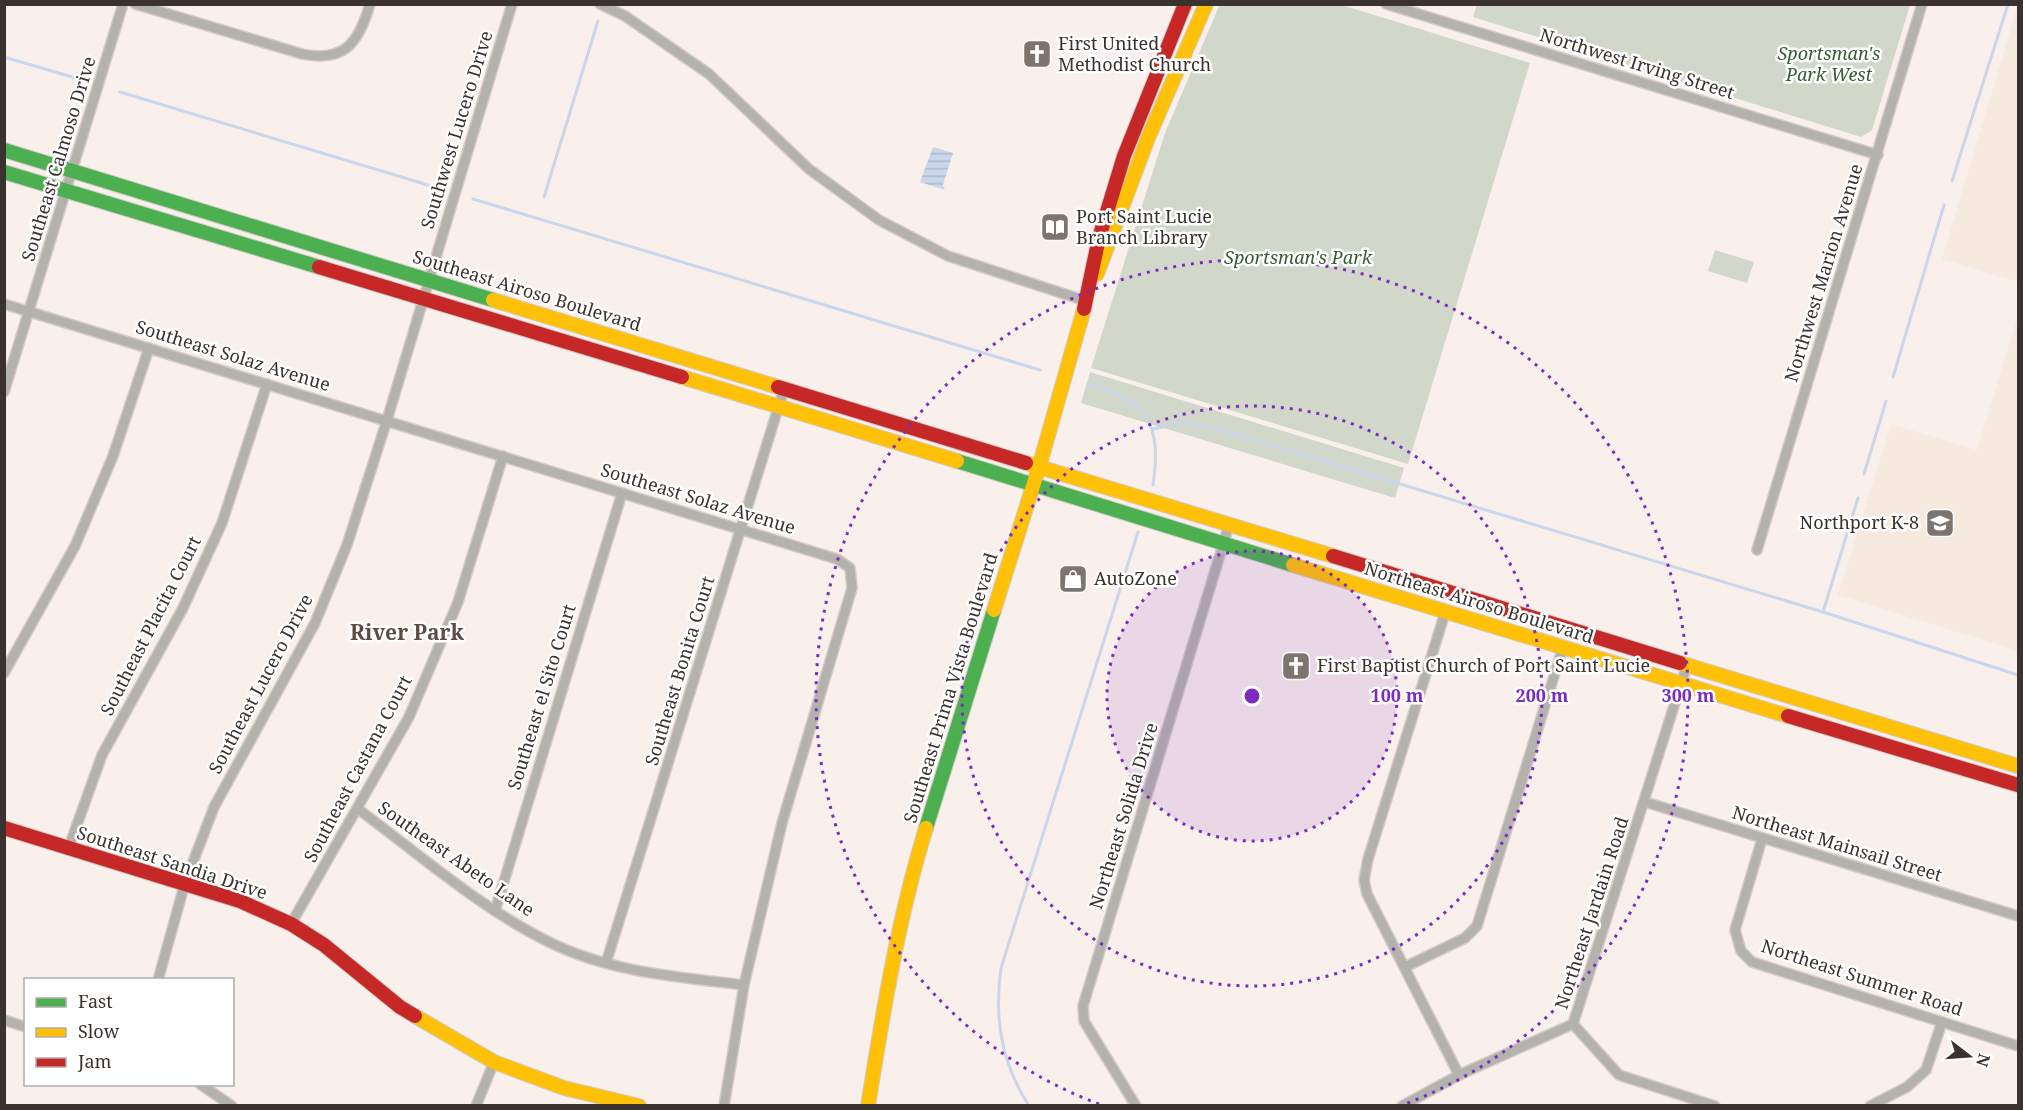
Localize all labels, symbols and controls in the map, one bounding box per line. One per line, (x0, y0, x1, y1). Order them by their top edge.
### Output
street label: Northwest Irving Street (1537, 22, 1737, 104)
street label: Southwest Lucero Drive (414, 28, 498, 232)
place label: First United Methodist Church (1058, 31, 1211, 76)
church icon: First United Methodist Church (1021, 38, 1053, 70)
park label: Sportsman's Park West (1778, 41, 1880, 86)
street label: Southeast Calmoso Drive (15, 53, 101, 264)
street label: Northwest Marion Avenue (1778, 161, 1868, 385)
place label: Port Saint Lucie Branch Library (1076, 204, 1212, 249)
library icon: Port Saint Lucie Branch Library (1039, 211, 1071, 243)
street label: Southeast Airoso Boulevard (410, 244, 644, 336)
park label: Sportsman's Park (1224, 245, 1373, 269)
street label: Southeast Solaz Avenue (133, 314, 334, 396)
street label: Southeast Solaz Avenue (598, 457, 799, 539)
school or university icon: Northport K-8 (1924, 507, 1956, 539)
place label: Northport K-8 (1799, 510, 1919, 534)
street label: Southeast Placita Court (94, 532, 206, 719)
street label: Southeast Prima Vista Boulevard (897, 550, 1003, 826)
street label: Northeast Airoso Boulevard (1362, 556, 1597, 648)
shop icon: AutoZone (1057, 563, 1089, 595)
place label: AutoZone (1094, 566, 1177, 590)
street label: Southeast Bonita Court (639, 573, 719, 768)
street label: Southeast Lucero Drive (202, 589, 318, 778)
street label: Southeast el Sito Court (501, 601, 581, 792)
district label: River Park (350, 618, 465, 646)
church icon: First Baptist Church of Port Saint Lucie (1280, 650, 1312, 682)
place label: First Baptist Church of Port Saint Lucie (1317, 653, 1650, 677)
street label: Southeast Castana Court (298, 671, 417, 866)
text: 100 m (1371, 683, 1424, 707)
text: 200 m (1516, 683, 1569, 707)
text: 300 m (1662, 683, 1715, 707)
centre of rings (1242, 686, 1262, 706)
street label: Northeast Solida Drive (1083, 719, 1163, 912)
street label: Southeast Abeto Lane (374, 795, 539, 921)
street label: Northeast Mainsail Street (1729, 800, 1945, 886)
street label: Northeast Jardain Road (1549, 813, 1634, 1012)
street label: Southeast Sandia Drive (74, 820, 271, 904)
street label: Northeast Summer Road (1758, 933, 1966, 1021)
legend (24, 978, 234, 1086)
text: Fast (78, 989, 113, 1013)
text: Slow (78, 1019, 120, 1043)
north arrow (1939, 1026, 1999, 1086)
text: Jam (77, 1049, 112, 1073)
text: N (1971, 1051, 1996, 1070)

